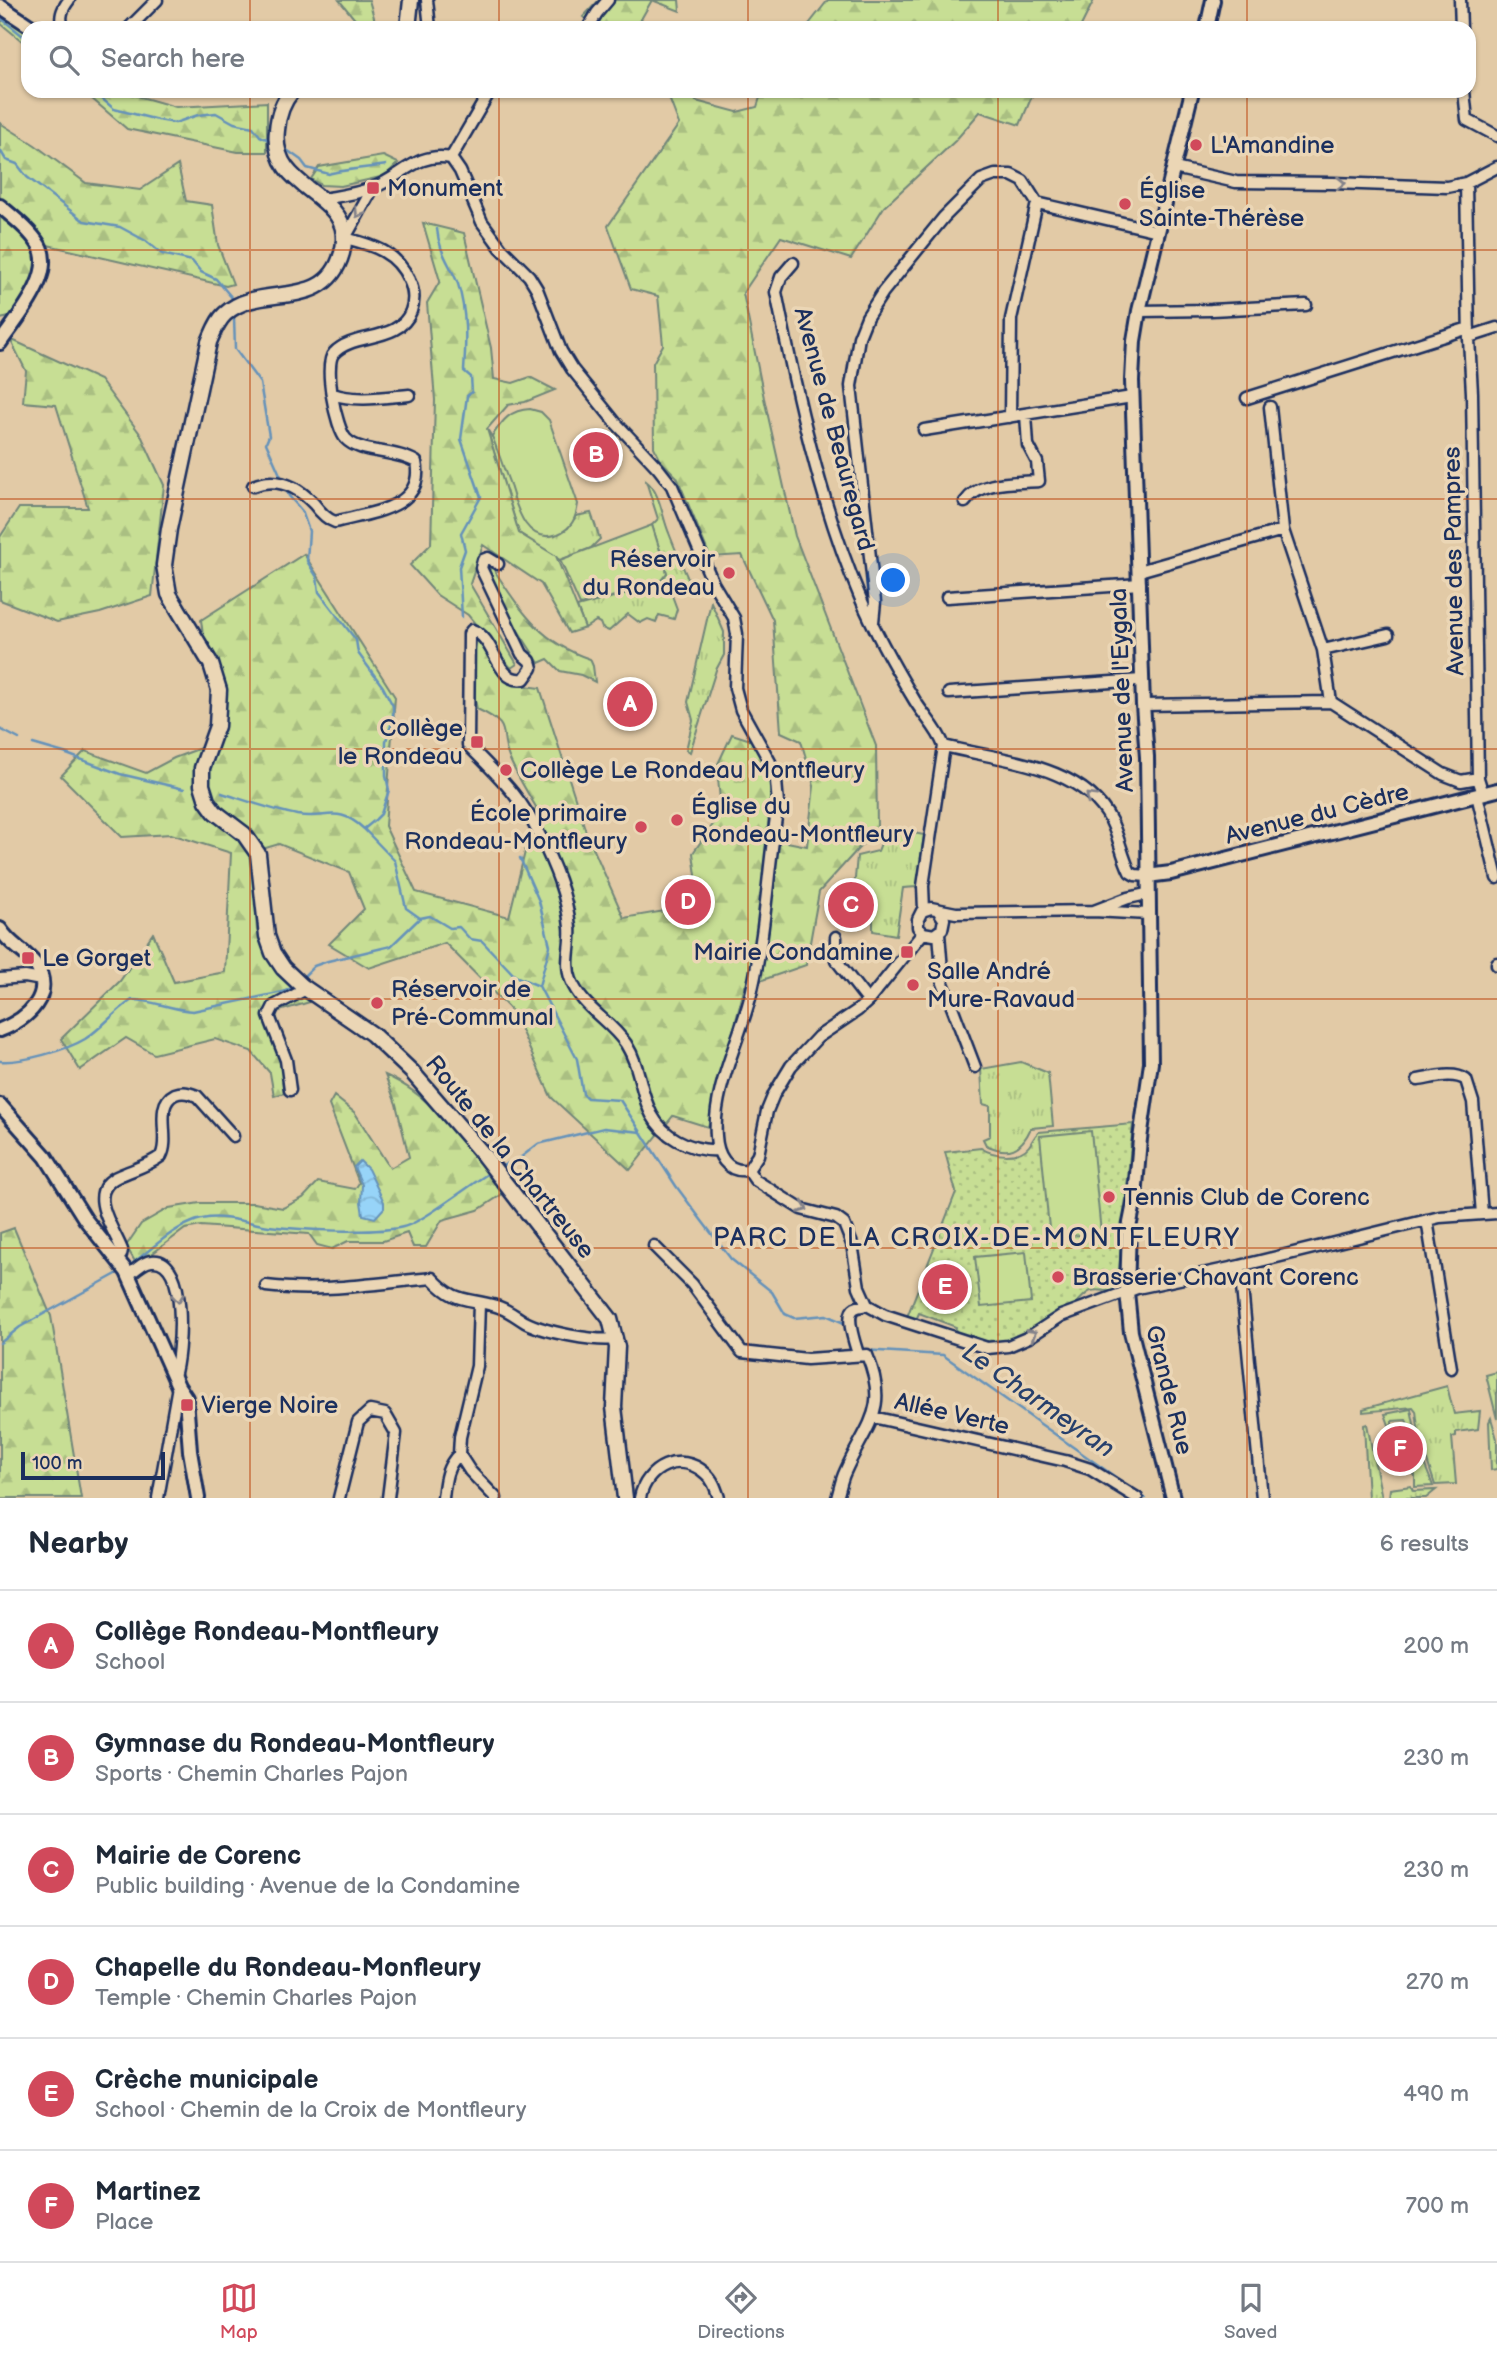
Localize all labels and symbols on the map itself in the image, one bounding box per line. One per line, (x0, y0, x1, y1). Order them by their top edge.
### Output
place label: L'Amandine (1210, 131, 1335, 160)
marker: L'Amandine (1188, 137, 1204, 153)
place label: Monument (387, 174, 504, 203)
place label: Église Sainte-Thérèse (1139, 175, 1304, 233)
one-way arrow (1336, 175, 1347, 191)
marker: Monument (365, 180, 381, 196)
marker: Église Sainte-Thérèse (1117, 196, 1133, 212)
one-way arrow (355, 206, 368, 219)
street label: Avenue de Beauregard (788, 304, 880, 554)
pin: B (573, 429, 619, 481)
street label: Avenue des Pampres (1438, 446, 1470, 676)
place label: Réservoir du Rondeau (582, 545, 715, 602)
your location (876, 563, 910, 597)
marker: Réservoir du Rondeau (721, 565, 737, 581)
street label: Avenue de l'Eygala (1104, 587, 1140, 793)
pin: A (607, 678, 653, 730)
place label: Collège le Rondeau (338, 714, 463, 771)
marker: Collège le Rondeau (469, 734, 485, 750)
place label: Collège Le Rondeau Montfleury (520, 756, 865, 785)
marker: Collège Le Rondeau Montfleury (498, 762, 514, 778)
street label: Avenue du Cèdre (1222, 777, 1412, 851)
place label: Église du Rondeau-Montfleury (691, 791, 914, 849)
one-way arrow (1085, 792, 1098, 805)
place label: École primaire Rondeau-Montfleury (404, 798, 627, 856)
marker: Église du Rondeau-Montfleury (669, 812, 685, 828)
marker: École primaire Rondeau-Montfleury (633, 819, 649, 835)
pin: D (665, 876, 711, 928)
pin: C (828, 879, 874, 931)
place label: Mairie Condamine (693, 938, 893, 967)
place label: Le Gorget (42, 944, 152, 973)
marker: Mairie Condamine (899, 944, 915, 960)
marker: Le Gorget (20, 950, 36, 966)
place label: Salle André Mure-Ravaud (927, 957, 1075, 1014)
place label: Réservoir de Pré-Communal (391, 975, 554, 1032)
marker: Salle André Mure-Ravaud (905, 977, 921, 993)
marker: Réservoir de Pré-Communal (369, 995, 385, 1011)
street label: Route de la Chartreuse (419, 1050, 601, 1264)
place label: Tennis Club de Corenc (1123, 1183, 1370, 1212)
marker: Tennis Club de Corenc (1101, 1189, 1117, 1205)
one-way arrow (796, 1200, 808, 1214)
district label: PARC DE LA CROIX-DE-MONTFLEURY (713, 1223, 1241, 1254)
pin: E (922, 1261, 968, 1313)
place label: Brasserie Chavant Corenc (1072, 1263, 1359, 1292)
marker: Brasserie Chavant Corenc (1050, 1269, 1066, 1285)
one-way arrow (170, 1293, 185, 1304)
street label: Grande Rue (1139, 1322, 1199, 1458)
one-way arrow (1024, 1329, 1037, 1342)
water label: Le Charmeyran (956, 1337, 1120, 1465)
street label: Allée Verte (892, 1387, 1012, 1441)
place label: Vierge Noire (201, 1391, 338, 1420)
marker: Vierge Noire (179, 1397, 195, 1413)
pin: F (1377, 1423, 1423, 1475)
scale bar (21, 1449, 164, 1481)

